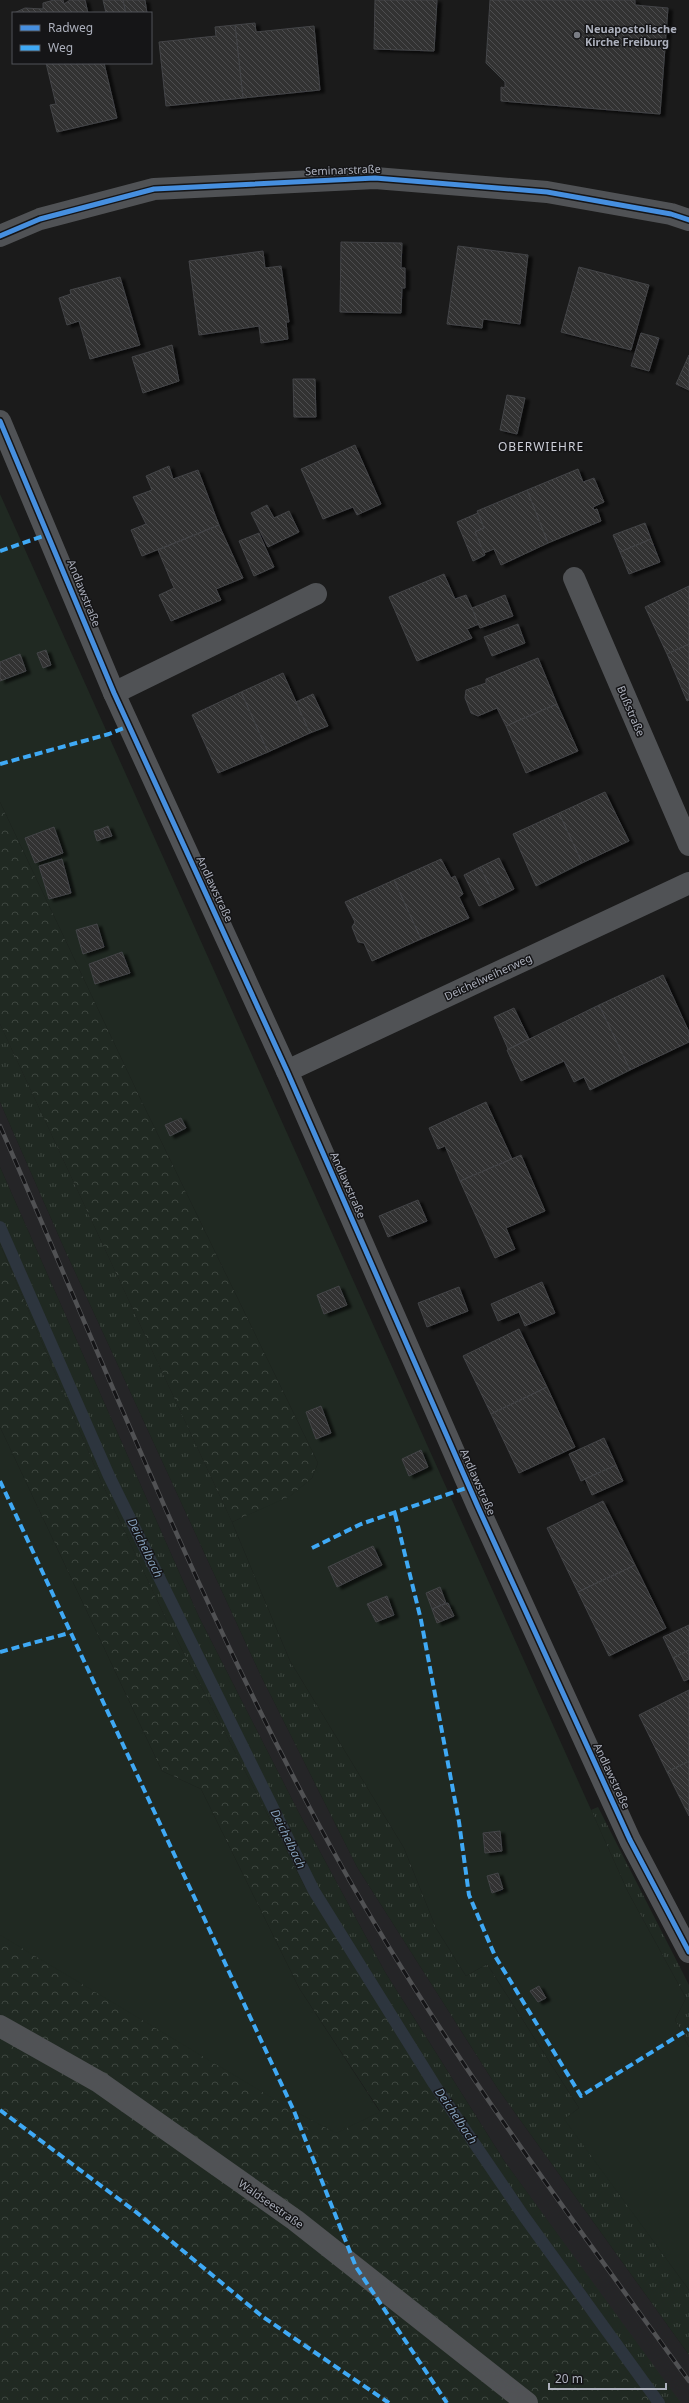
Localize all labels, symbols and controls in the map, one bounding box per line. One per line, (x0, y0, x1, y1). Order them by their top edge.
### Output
legend (12, 12, 152, 64)
text: Radweg (48, 19, 93, 36)
place label: Neuapostolische Kirche Freiburg (585, 21, 677, 49)
marker: Neuapostolische Kirche Freiburg (572, 30, 582, 40)
text: Weg (48, 39, 73, 56)
street label: Seminarstraße (305, 161, 381, 178)
district label: OBERWIEHRE (498, 438, 584, 455)
street label: Andlawstraße (64, 557, 105, 629)
street label: Bußstraße (614, 683, 649, 738)
street label: Andlawstraße (194, 853, 237, 924)
street label: Deichelweiherweg (442, 950, 534, 1003)
street label: Andlawstraße (327, 1149, 370, 1220)
street label: Andlawstraße (457, 1446, 500, 1517)
water label: Deichelbach (124, 1515, 167, 1581)
street label: Andlawstraße (591, 1740, 634, 1811)
water label: Deichelbach (267, 1806, 310, 1872)
water label: Deichelbach (431, 2084, 482, 2147)
street label: Waldseestraße (236, 2176, 307, 2232)
scale bar (549, 2365, 666, 2391)
text: 20 m (555, 2370, 583, 2387)

